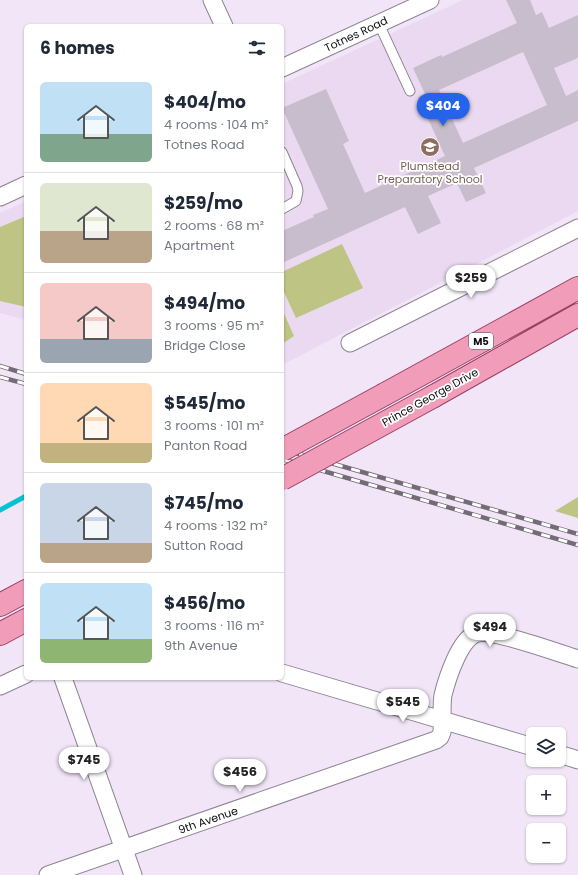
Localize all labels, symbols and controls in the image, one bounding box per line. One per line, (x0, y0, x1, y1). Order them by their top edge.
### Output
street label: Totnes Road (322, 12, 390, 56)
text: 6 homes (40, 36, 115, 60)
icon: filters (246, 37, 268, 59)
text: $404/mo (164, 90, 246, 114)
pin: $404 (419, 93, 467, 127)
text: $404 (426, 96, 460, 115)
icon: home (72, 98, 120, 146)
text: 4 rooms · 104 m² (164, 115, 269, 134)
text: Totnes Road (164, 135, 245, 154)
school or university icon: Plumstead Preparatory School (419, 136, 441, 158)
place label: Plumstead Preparatory School (378, 158, 482, 187)
text: $259/mo (164, 191, 243, 215)
icon: home (72, 199, 120, 247)
text: 2 rooms · 68 m² (164, 216, 264, 235)
text: Apartment (164, 236, 234, 255)
pin: $259 (447, 265, 495, 299)
text: $259 (455, 268, 487, 287)
text: $494/mo (164, 291, 245, 315)
icon: home (72, 299, 120, 347)
text: 3 rooms · 95 m² (164, 316, 264, 335)
road number: M5 (469, 333, 493, 349)
text: Bridge Close (164, 336, 246, 355)
street label: Prince George Drive (379, 364, 481, 430)
text: $545/mo (164, 391, 245, 415)
icon: home (72, 399, 120, 447)
text: 3 rooms · 101 m² (164, 416, 264, 435)
text: Panton Road (164, 436, 247, 455)
text: $745/mo (164, 491, 243, 515)
icon: home (72, 499, 120, 547)
text: 4 rooms · 132 m² (164, 516, 267, 535)
text: Sutton Road (164, 536, 243, 555)
text: $456/mo (164, 591, 245, 615)
icon: home (72, 599, 120, 647)
pin: $494 (466, 614, 514, 648)
text: 3 rooms · 116 m² (164, 616, 264, 635)
text: $494 (473, 617, 507, 636)
text: 9th Avenue (164, 636, 238, 655)
pin: $545 (379, 689, 427, 723)
text: $545 (386, 692, 420, 711)
map controls (526, 727, 566, 863)
button: layers (526, 727, 566, 767)
pin: $745 (60, 747, 108, 781)
text: $745 (68, 750, 100, 769)
pin: $456 (216, 759, 264, 793)
text: $456 (223, 762, 257, 781)
button: + (526, 775, 566, 815)
street label: 9th Avenue (176, 802, 240, 838)
button: − (526, 823, 566, 863)

